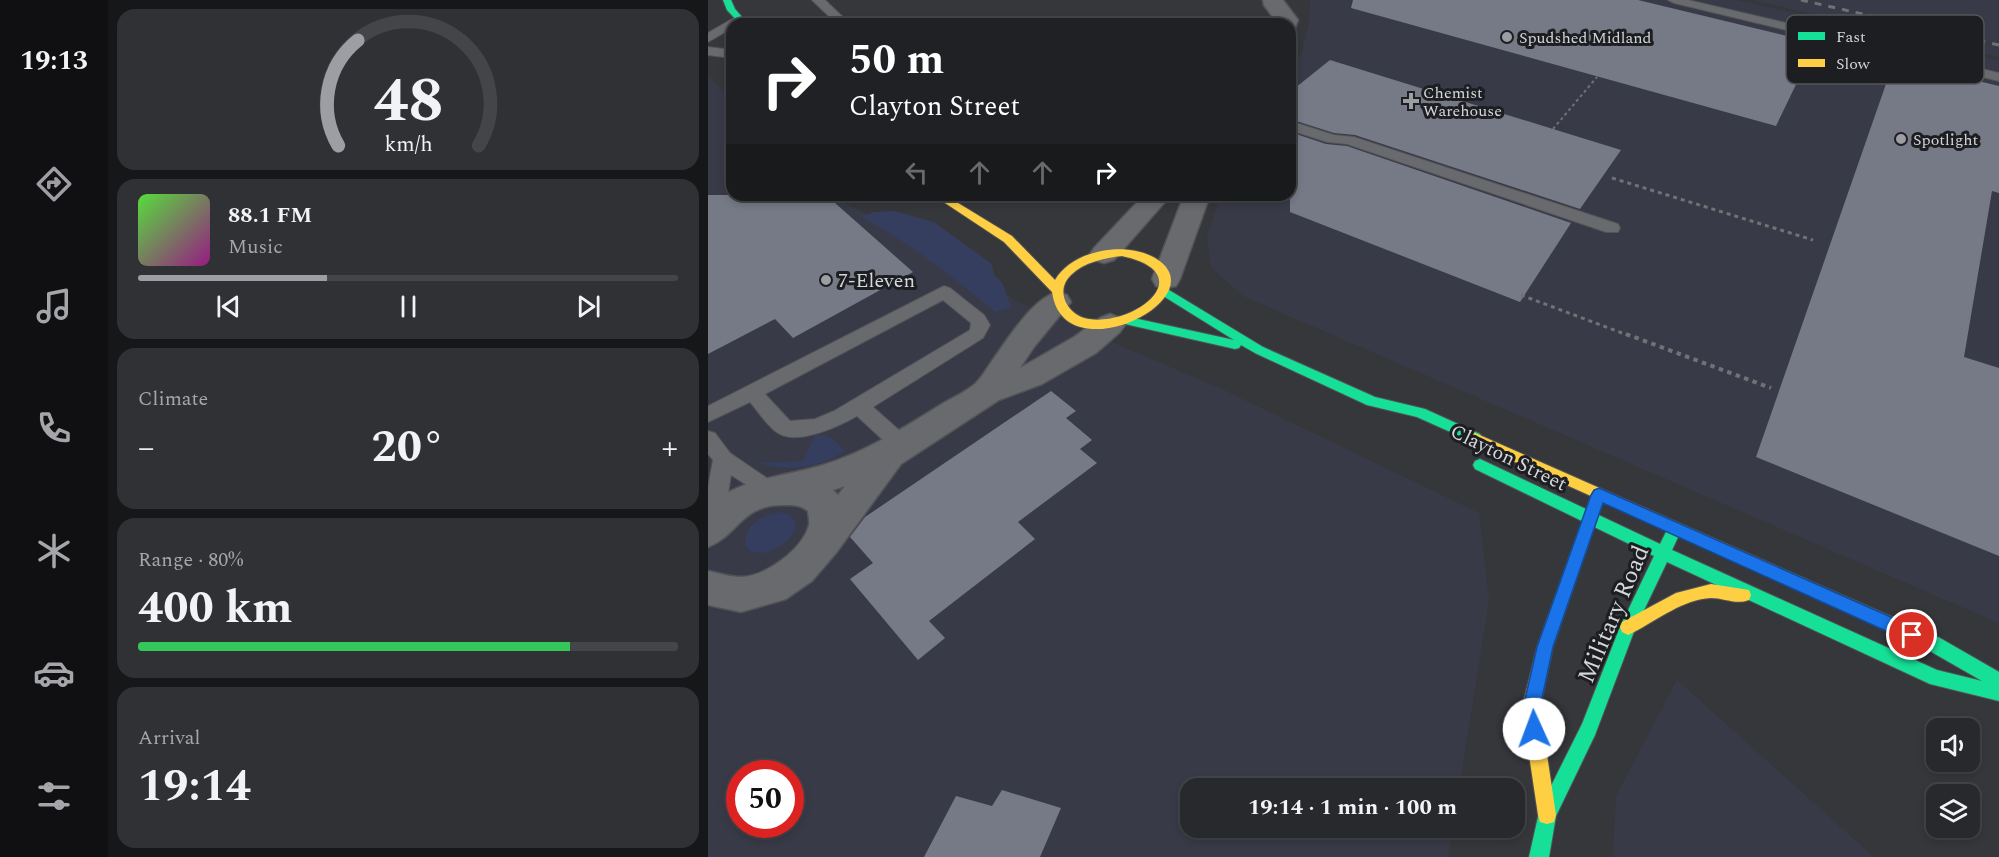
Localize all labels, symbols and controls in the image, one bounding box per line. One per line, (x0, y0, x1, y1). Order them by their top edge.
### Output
legend (1786, 15, 1984, 84)
text: Fast (1836, 25, 1866, 49)
place label: Spudshed Midland (1519, 26, 1652, 50)
text: 50 m (849, 29, 944, 92)
marker: Spudshed Midland (1500, 30, 1514, 44)
text: 19:13 (20, 40, 88, 82)
icon: right (750, 42, 828, 120)
text: Slow (1836, 52, 1871, 76)
text: 48 (373, 54, 443, 149)
place label: Chemist Warehouse (1423, 81, 1502, 123)
text: Clayton Street (849, 86, 1020, 128)
marker: Chemist Warehouse (1404, 94, 1418, 108)
place label: Spotlight (1913, 128, 1979, 152)
text: km/h (384, 129, 432, 162)
marker: Spotlight (1894, 132, 1908, 146)
icon: left (900, 156, 933, 189)
icon: ahead (963, 156, 996, 189)
icon: ahead (1026, 156, 1059, 189)
icon: right (1089, 156, 1122, 189)
icon: directions (33, 163, 75, 205)
text: 88.1 FM (228, 199, 312, 232)
text: Music (228, 232, 283, 262)
place label: 7-Eleven (838, 266, 915, 296)
marker: 7-Eleven (819, 273, 833, 287)
icon: music (33, 285, 75, 327)
icon: previous (212, 290, 245, 323)
icon: pause (392, 290, 425, 323)
icon: next (572, 290, 605, 323)
text: Climate (138, 384, 208, 414)
icon: phone (33, 407, 75, 449)
text: 20° (372, 413, 445, 482)
street label: Clayton Street (1445, 417, 1572, 499)
text: − (138, 423, 155, 473)
text: + (662, 423, 678, 473)
icon: climate (33, 530, 75, 572)
street label: Military Road (1569, 540, 1659, 689)
text: Range · 80% (138, 545, 243, 575)
text: 400 km (138, 574, 293, 643)
pin (1886, 609, 1937, 660)
icon: arrive (1895, 618, 1928, 651)
icon: car (33, 652, 75, 694)
position arrow (1502, 697, 1566, 761)
map controls (1926, 718, 1980, 838)
button: sound (1926, 718, 1980, 772)
text: Arrival (138, 723, 200, 753)
text: 19:14 (138, 752, 251, 821)
speed limit sign: 50 (726, 760, 804, 838)
icon: filters (33, 775, 75, 817)
button: layers (1926, 784, 1980, 838)
text: 19:14 · 1 min · 100 m (1248, 791, 1457, 824)

